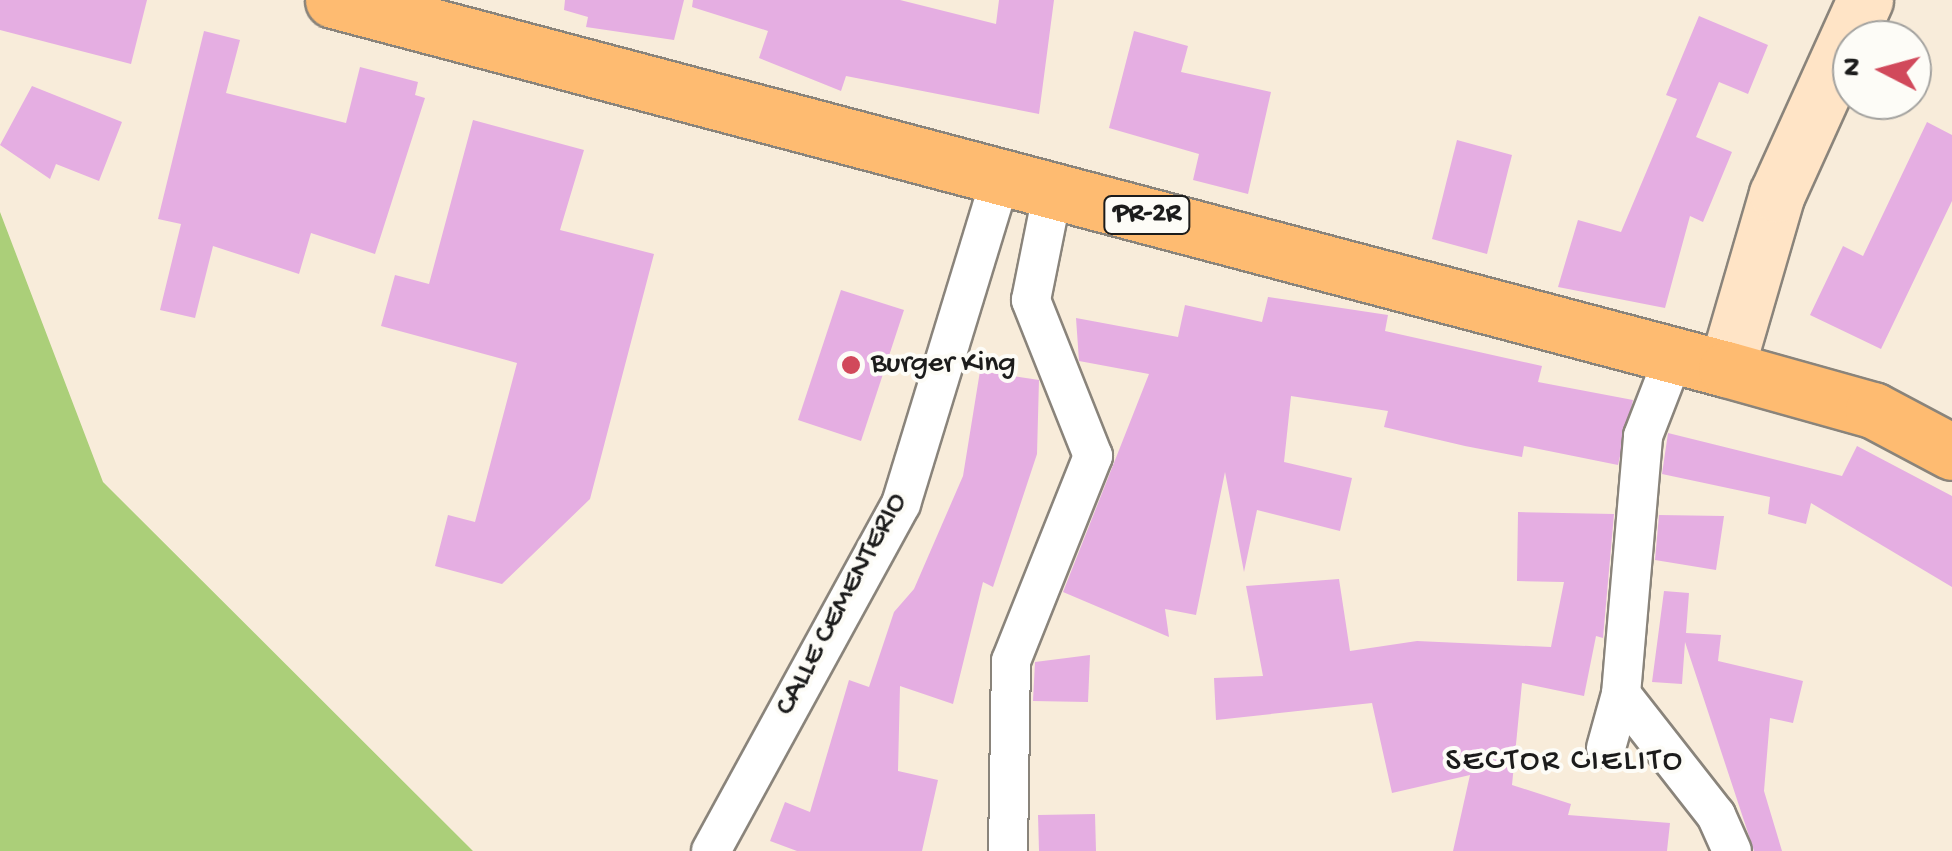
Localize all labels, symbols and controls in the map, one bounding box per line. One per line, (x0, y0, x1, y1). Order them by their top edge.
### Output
north arrow (1832, 20, 1932, 120)
text: N (1836, 56, 1871, 78)
road number: PR-2R (1102, 192, 1192, 238)
place label: Burger King (871, 347, 1016, 383)
marker: Burger King (840, 354, 862, 376)
street label: CALLE CEMENTERIO (769, 488, 917, 722)
district label: SECTOR CIELITO (1446, 743, 1684, 781)

